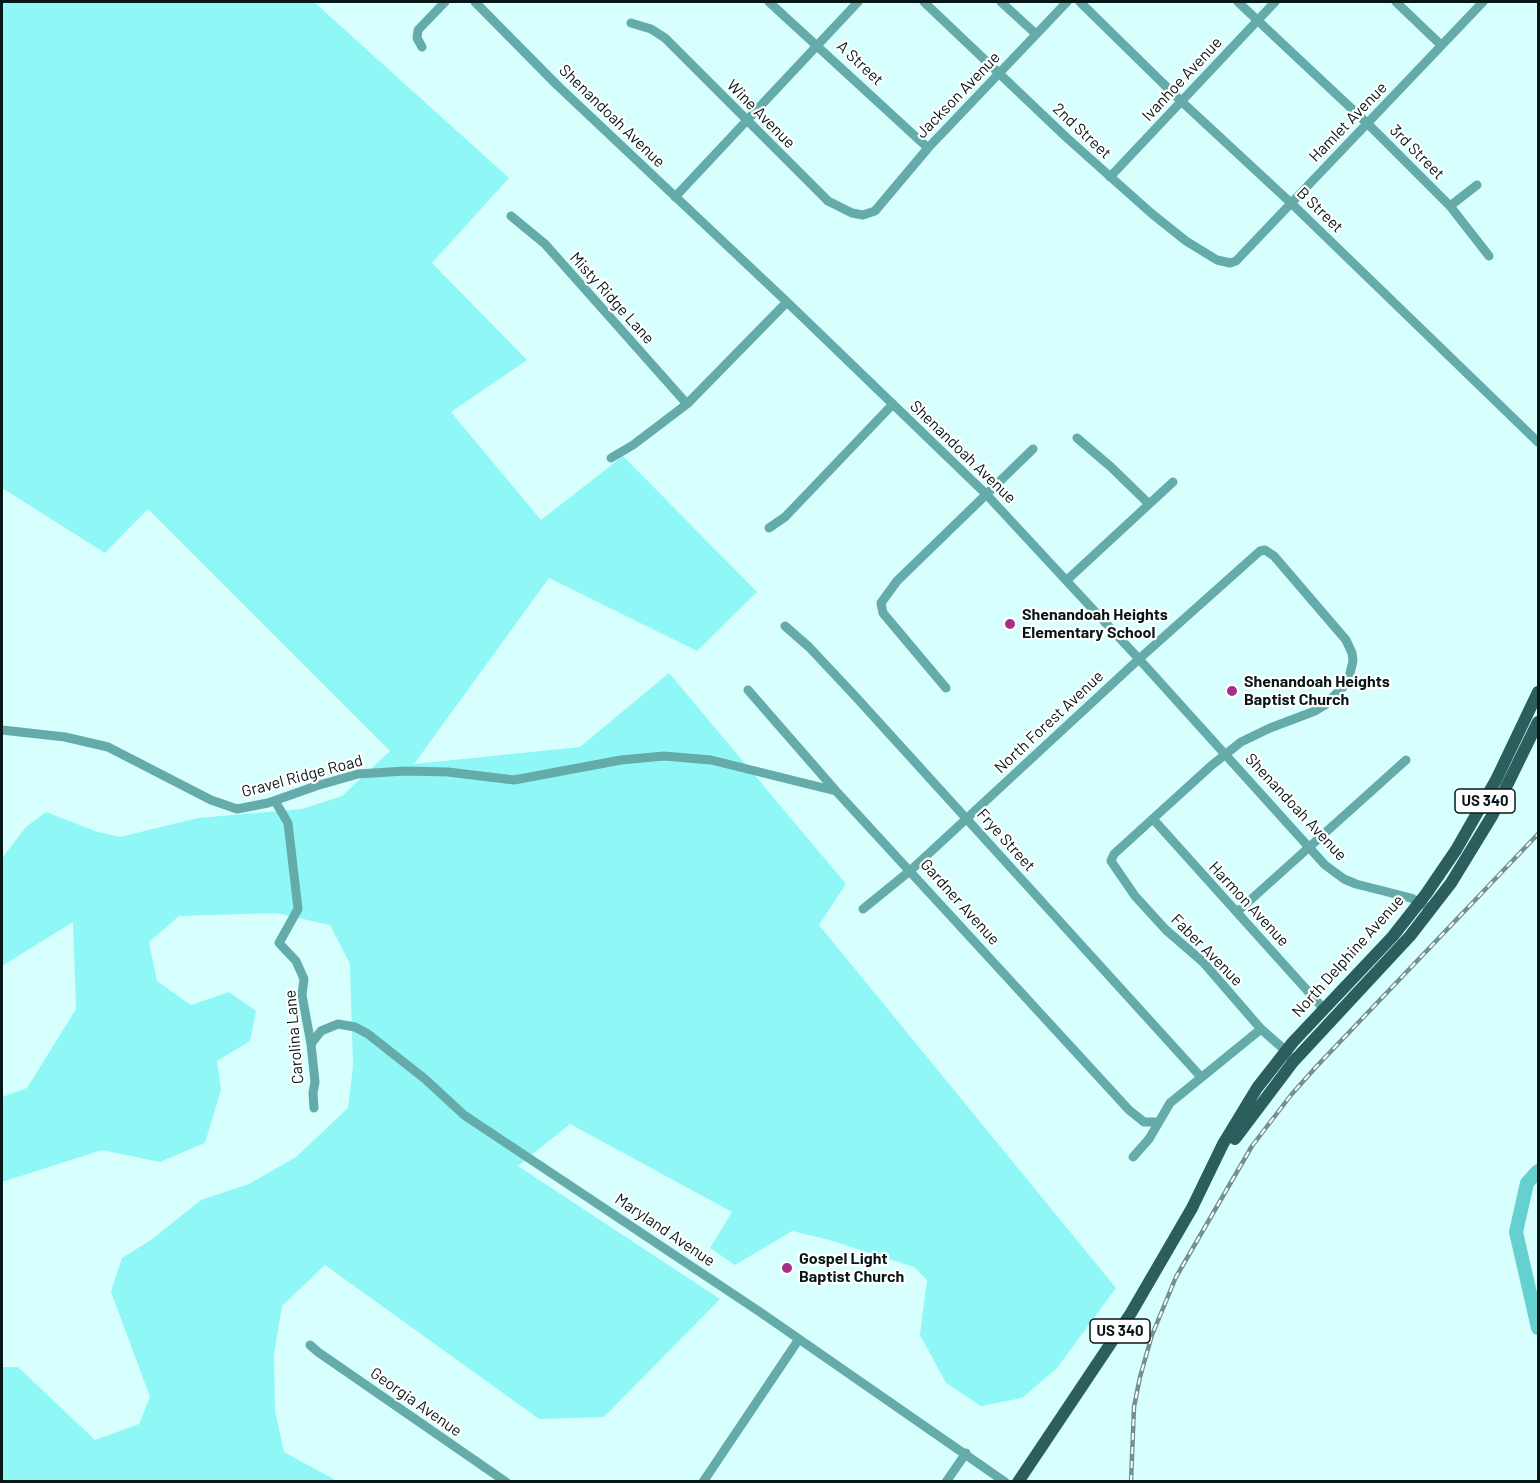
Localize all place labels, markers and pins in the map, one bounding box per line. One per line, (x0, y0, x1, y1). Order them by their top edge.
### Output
place label: Shenandoah Heights Elementary School (1022, 605, 1168, 643)
marker: Shenandoah Heights Elementary School (1003, 617, 1017, 631)
place label: Shenandoah Heights Baptist Church (1244, 672, 1390, 710)
marker: Shenandoah Heights Baptist Church (1225, 684, 1239, 698)
place label: Gospel Light Baptist Church (799, 1249, 904, 1287)
marker: Gospel Light Baptist Church (780, 1261, 794, 1275)

